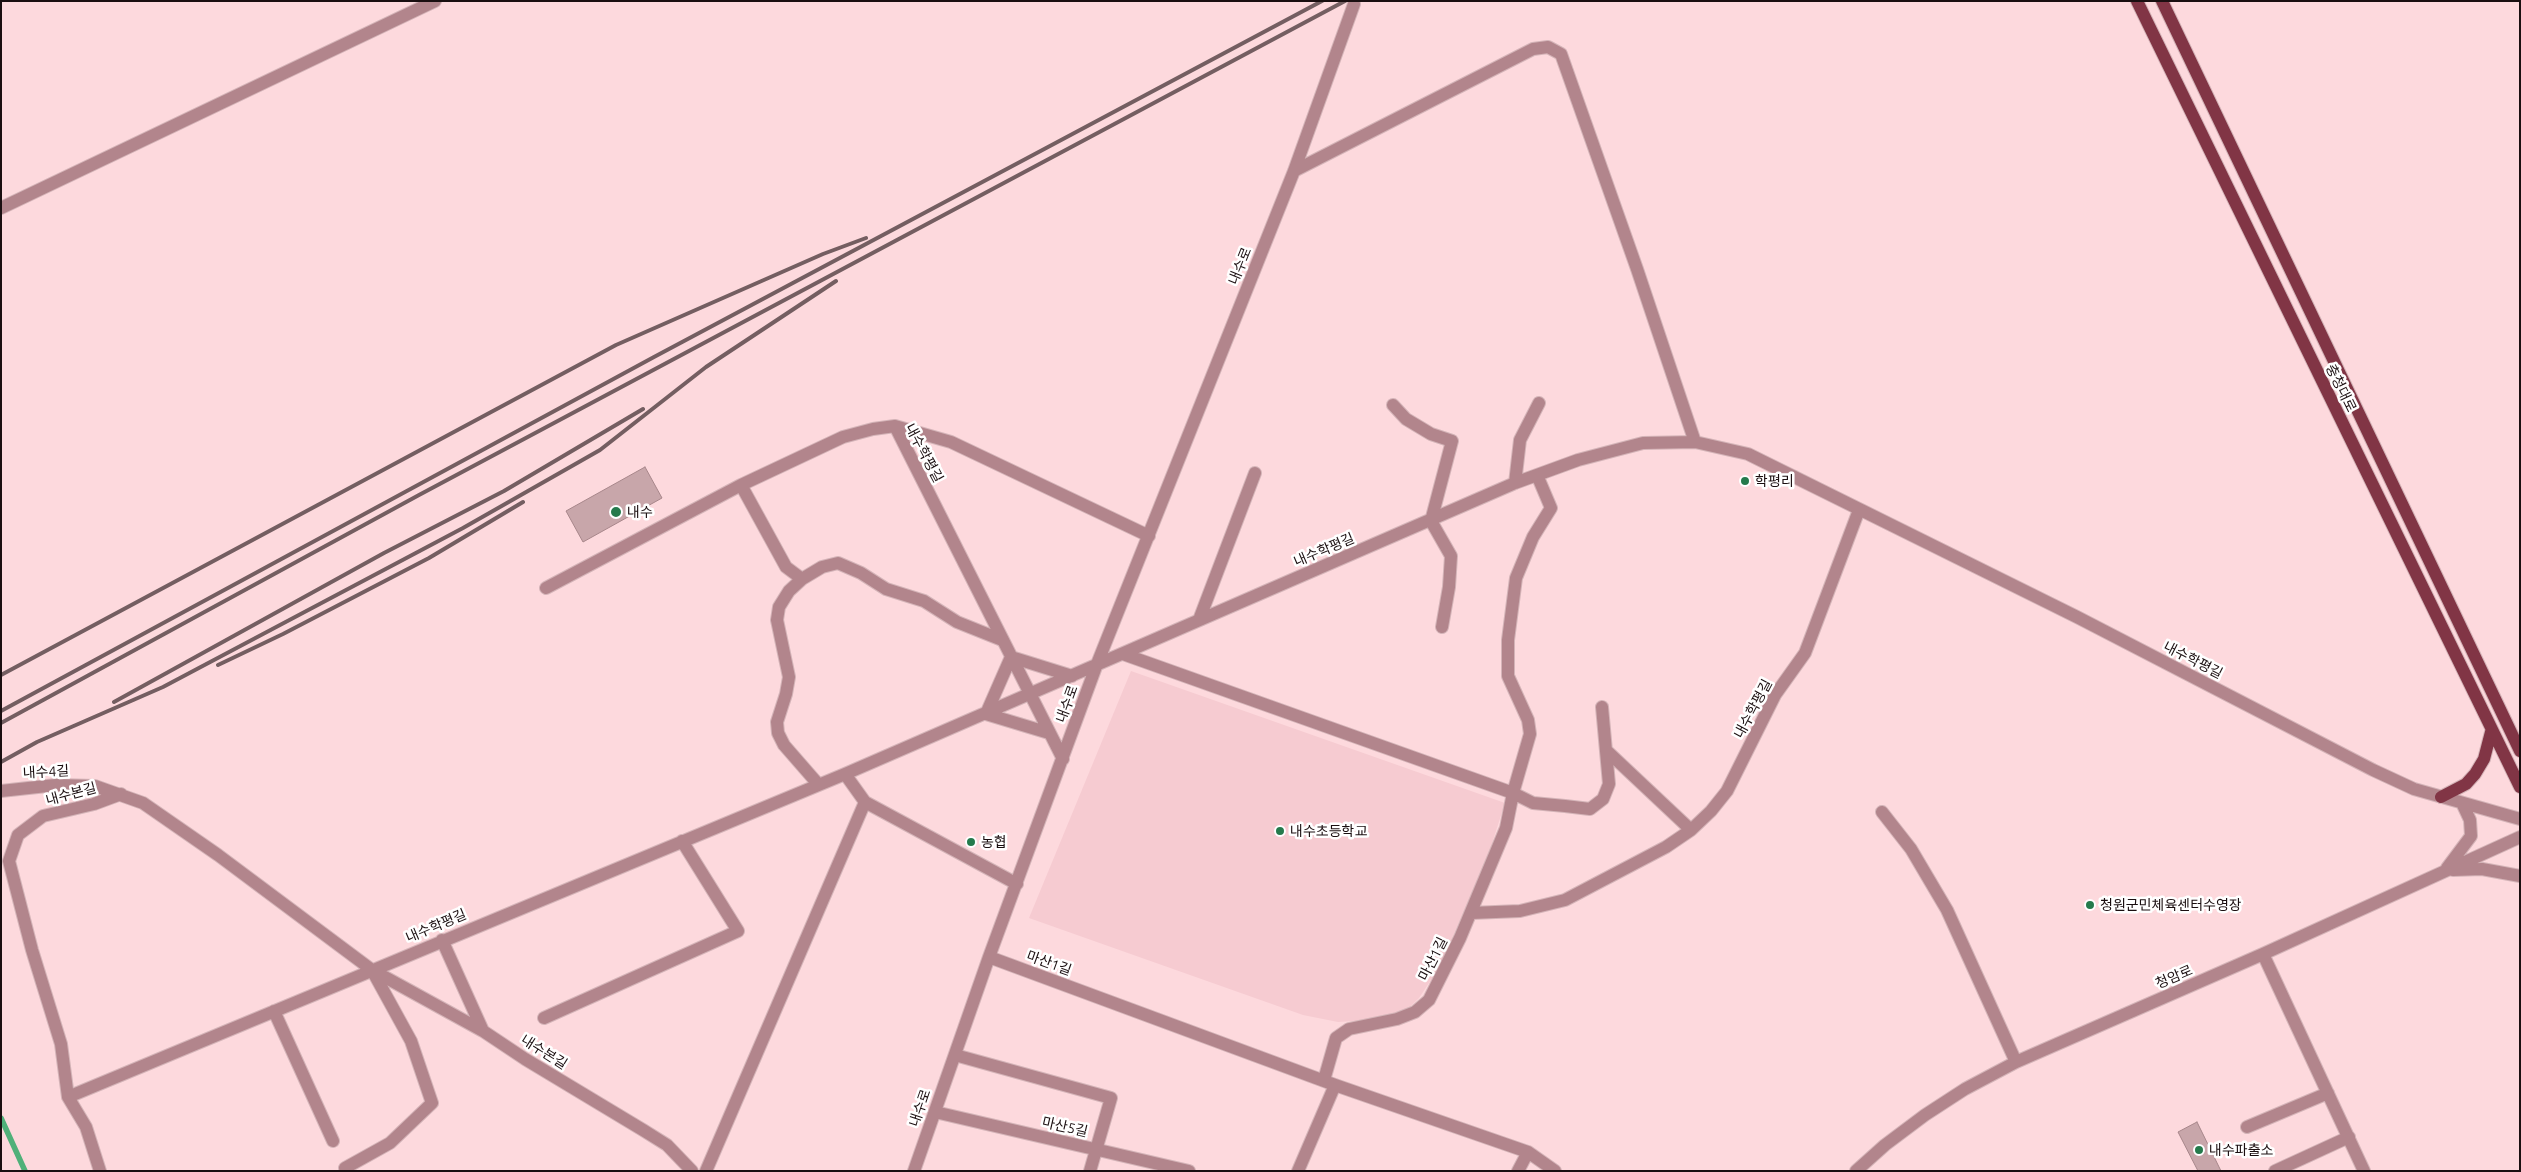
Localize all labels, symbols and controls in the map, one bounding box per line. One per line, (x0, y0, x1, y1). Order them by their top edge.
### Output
street label: 내수로 (1225, 245, 1255, 287)
street label: 충청대로 (2322, 361, 2360, 415)
street label: 내수학평길 (901, 421, 947, 485)
place label: 학평리 (1755, 473, 1794, 489)
marker: 학평리 (1739, 475, 1751, 487)
place label: 내수 (627, 504, 653, 520)
marker: 내수 (609, 505, 623, 519)
street label: 내수학평길 (1291, 530, 1357, 570)
street label: 내수학평길 (2160, 638, 2226, 682)
street label: 내수학평길 (1730, 677, 1776, 741)
street label: 내수로 (1052, 683, 1082, 725)
street label: 내수4길 (22, 762, 70, 782)
street label: 내수본길 (44, 779, 98, 809)
place label: 내수초등학교 (1290, 823, 1367, 839)
marker: 내수초등학교 (1274, 825, 1286, 837)
place label: 농협 (981, 834, 1007, 850)
marker: 농협 (965, 836, 977, 848)
place label: 청원군민체육센터수영장 (2100, 897, 2242, 913)
marker: 청원군민체육센터수영장 (2084, 899, 2096, 911)
street label: 내수학평길 (403, 906, 469, 946)
street label: 마산1길 (1415, 934, 1451, 984)
street label: 마산1길 (1024, 947, 1074, 979)
street label: 청암로 (2153, 962, 2195, 992)
street label: 내수본길 (518, 1031, 570, 1073)
street label: 내수로 (906, 1087, 934, 1129)
street label: 마산5길 (1040, 1114, 1090, 1140)
place label: 내수파출소 (2209, 1142, 2273, 1158)
marker: 내수파출소 (2193, 1144, 2205, 1156)

